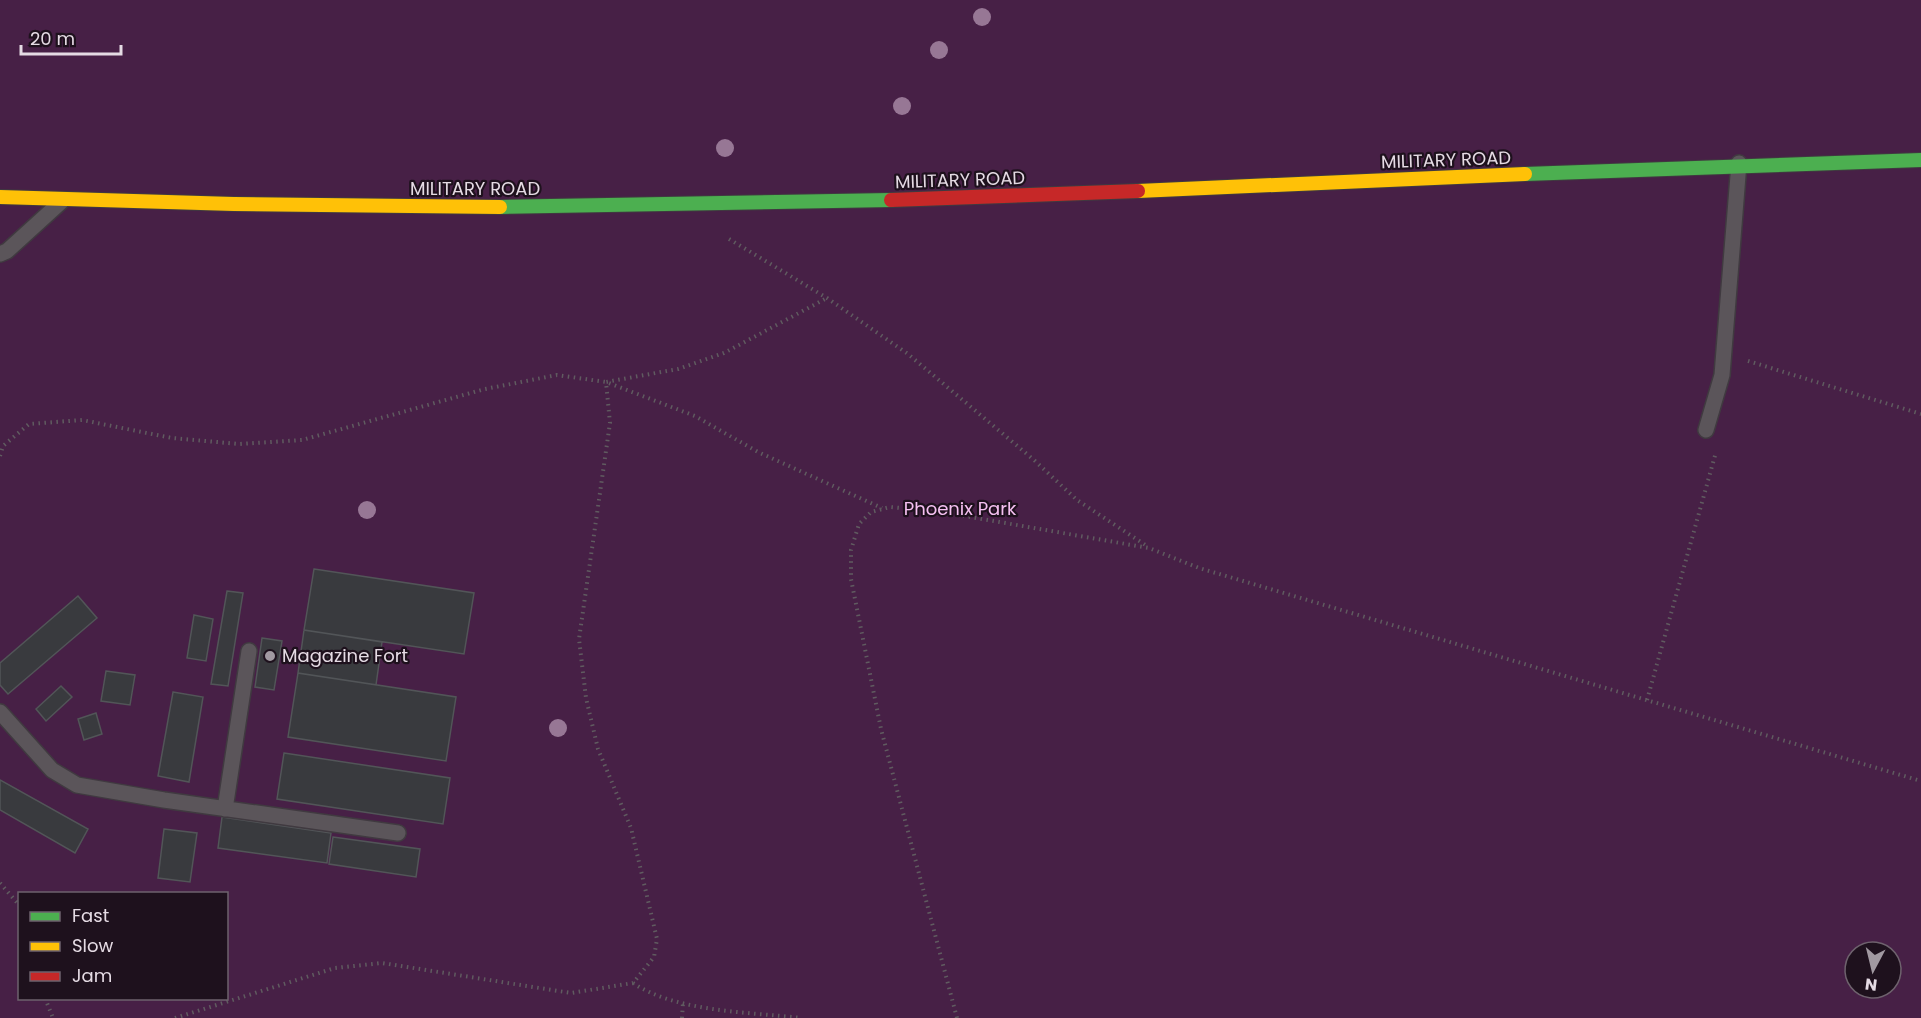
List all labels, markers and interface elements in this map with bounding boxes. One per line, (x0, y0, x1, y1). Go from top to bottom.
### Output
scale bar (21, 18, 122, 56)
text: 20 m (30, 26, 75, 51)
street label: MILITARY ROAD (1380, 145, 1511, 174)
street label: MILITARY ROAD (894, 165, 1025, 194)
street label: MILITARY ROAD (410, 176, 540, 201)
park label: Phoenix Park (904, 496, 1017, 521)
place label: Magazine Fort (282, 643, 408, 668)
marker: Magazine Fort (263, 649, 277, 663)
legend (18, 892, 228, 1000)
text: Fast (72, 903, 109, 928)
text: Slow (72, 933, 114, 958)
north arrow (1843, 940, 1903, 1000)
text: Jam (72, 963, 112, 988)
text: N (1864, 972, 1879, 997)

